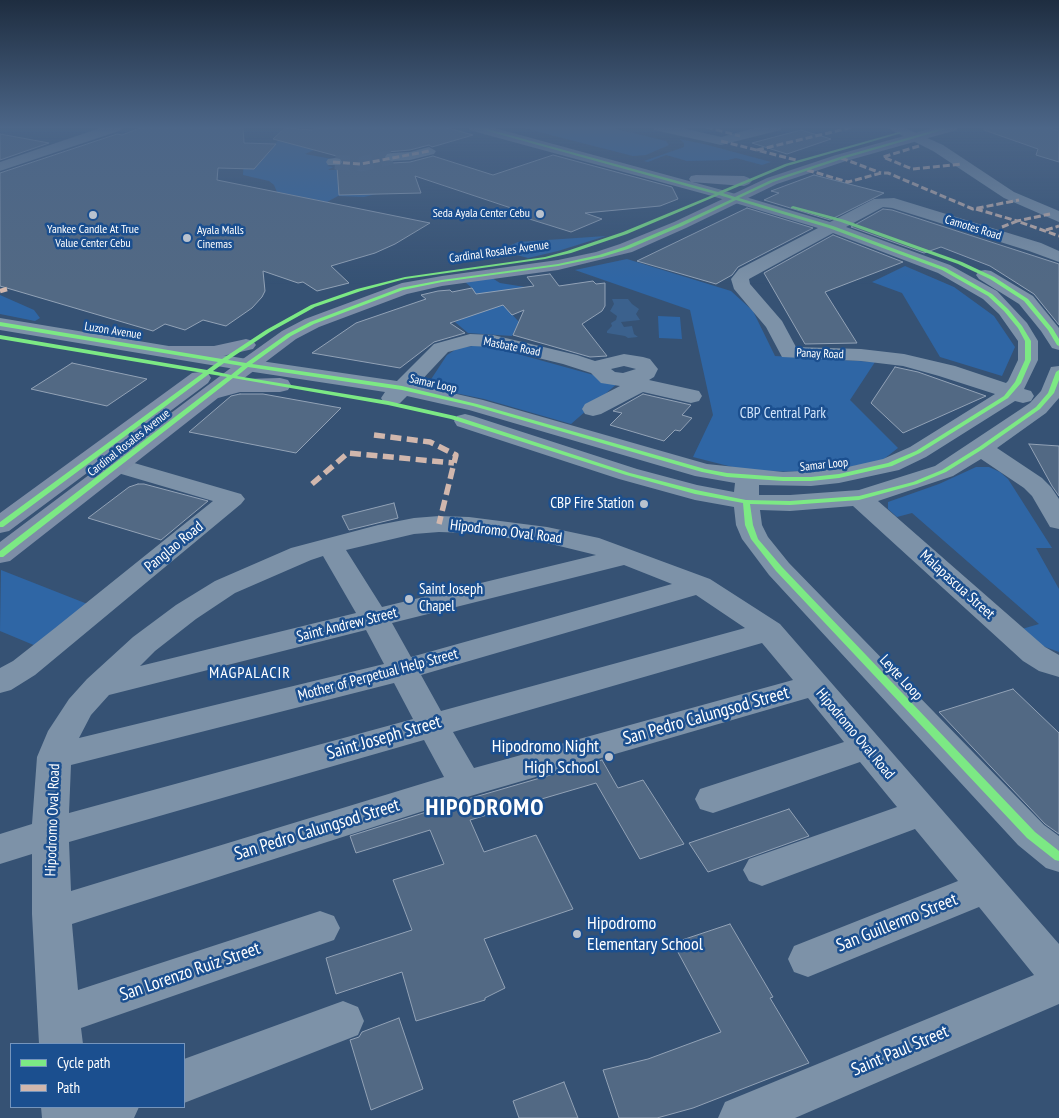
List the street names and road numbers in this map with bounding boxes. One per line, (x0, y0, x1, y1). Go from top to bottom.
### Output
street label: Camotes Road (943, 213, 1003, 243)
street label: Cardinal Rosales Avenue (448, 238, 550, 266)
street label: Luzon Avenue (83, 319, 143, 343)
street label: Masbate Road (482, 334, 542, 360)
street label: Panay Road (796, 346, 844, 362)
street label: Samar Loop (408, 372, 458, 396)
street label: Cardinal Rosales Avenue (85, 406, 173, 480)
street label: Samar Loop (799, 455, 849, 475)
street label: Hipodromo Oval Road (449, 516, 563, 548)
street label: Panglao Road (141, 518, 207, 576)
street label: Malapascua Street (916, 547, 998, 623)
street label: Saint Andrew Street (295, 604, 399, 646)
street label: Mother of Perpetual Help Street (296, 645, 460, 705)
street label: Leyte Loop (875, 652, 927, 704)
street label: San Pedro Calungsod Street (621, 682, 791, 750)
street label: Hipodromo Oval Road (812, 685, 898, 783)
street label: Saint Joseph Street (324, 711, 444, 765)
street label: Hipodromo Oval Road (42, 763, 64, 877)
street label: San Pedro Calungsod Street (232, 795, 402, 865)
street label: San Guillermo Street (833, 889, 961, 957)
street label: San Lorenzo Ruiz Street (117, 938, 263, 1006)
street label: Saint Paul Street (848, 1021, 952, 1081)

